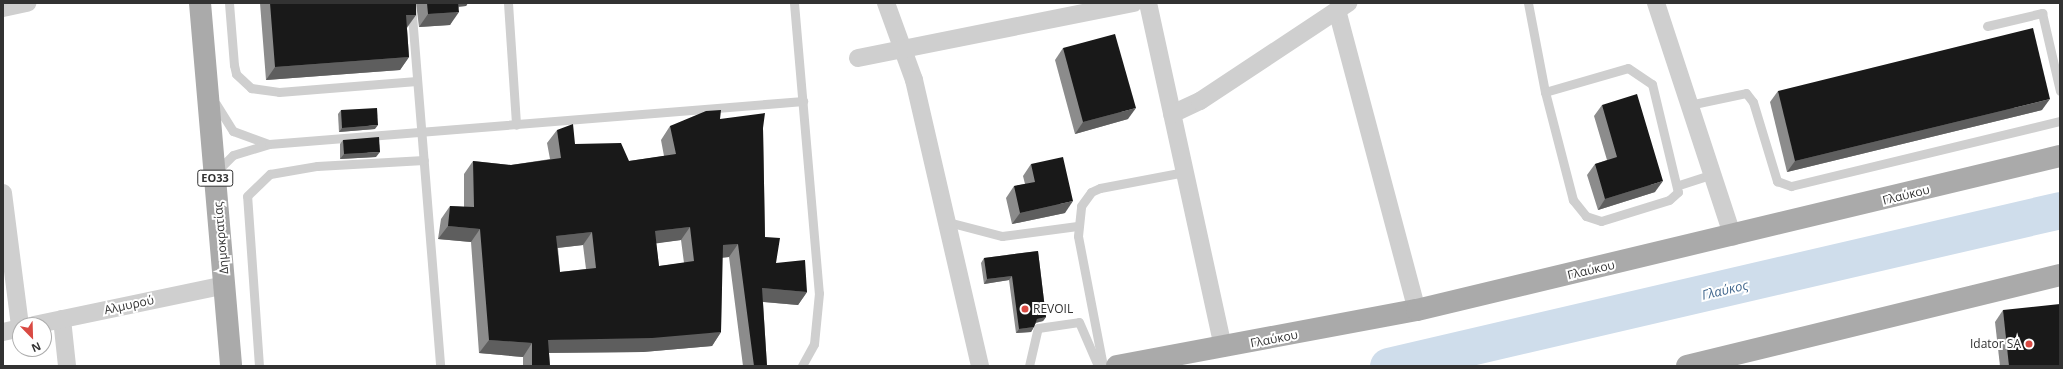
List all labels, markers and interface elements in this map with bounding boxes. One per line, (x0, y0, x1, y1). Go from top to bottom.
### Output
road number: ΕΟ33 (197, 169, 233, 187)
street label: Γλαύκου (1881, 182, 1931, 208)
street label: Δημοκρατίας (211, 201, 231, 275)
street label: Γλαύκου (1566, 258, 1616, 282)
water label: Γλαύκος (1700, 277, 1750, 303)
street label: Αλμυρού (103, 293, 155, 317)
place label: REVOIL (1033, 302, 1073, 316)
marker: REVOIL (1020, 304, 1030, 314)
north arrow (12, 317, 52, 357)
street label: Γλαύκου (1249, 327, 1299, 351)
place label: Idator SA (1970, 337, 2021, 351)
text: N (29, 339, 44, 356)
marker: Idator SA (2024, 339, 2034, 349)

